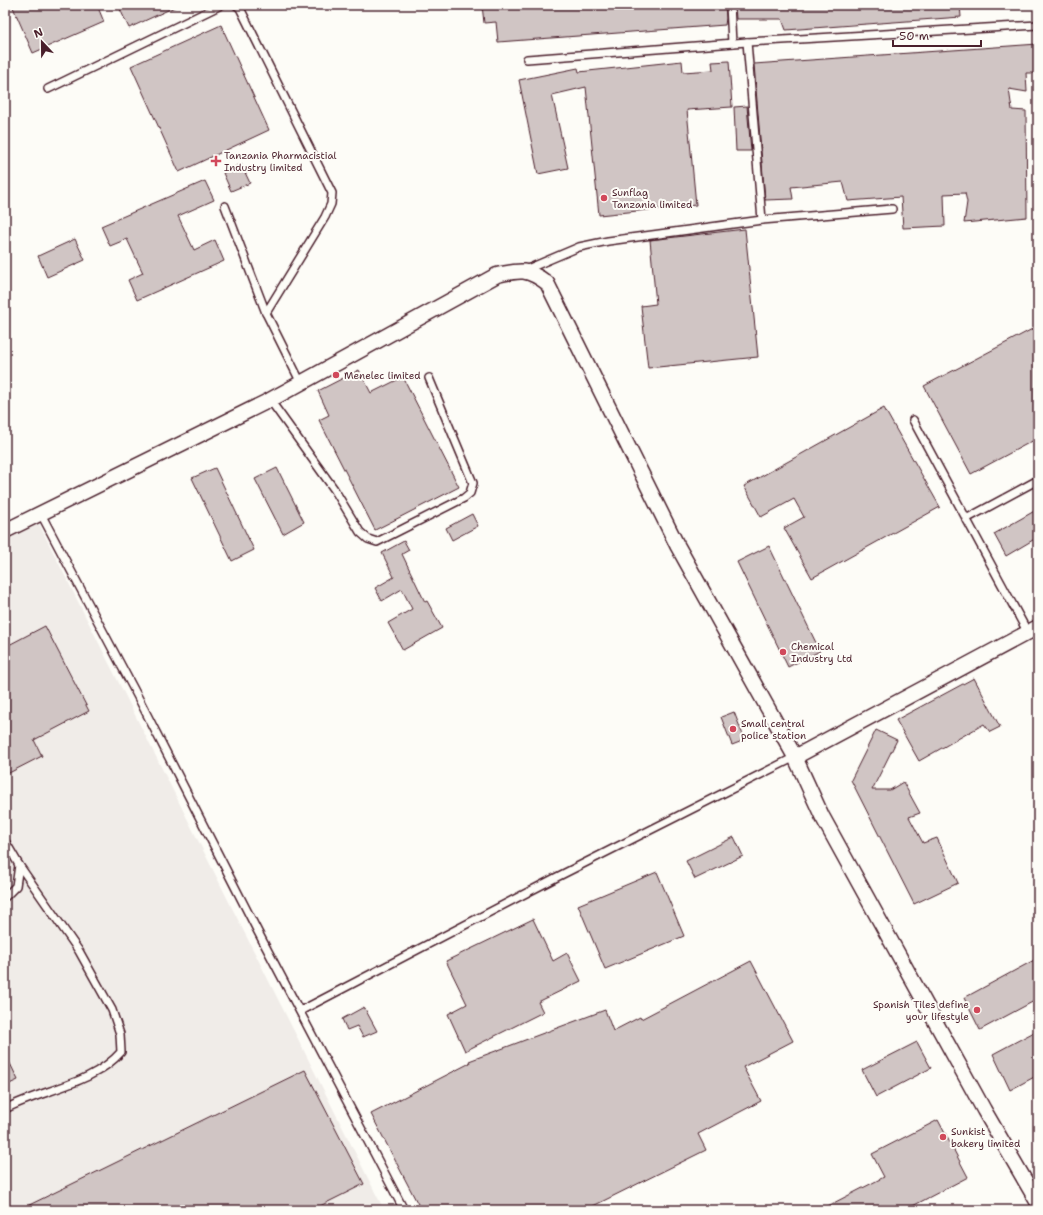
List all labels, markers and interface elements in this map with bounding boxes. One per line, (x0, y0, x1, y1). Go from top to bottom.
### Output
north arrow (22, 22, 62, 62)
scale bar (893, 22, 981, 48)
text: N (32, 24, 46, 42)
text: 50 m (899, 28, 929, 44)
place label: Tanzania Pharmacistial Industry limited (224, 149, 337, 174)
marker: Tanzania Pharmacistial Industry limited (211, 156, 221, 166)
place label: Sunflag Tanzania limited (612, 186, 693, 211)
marker: Sunflag Tanzania limited (599, 193, 609, 203)
place label: Menelec limited (344, 369, 421, 382)
marker: Menelec limited (331, 370, 341, 380)
place label: Chemical Industry Ltd (791, 640, 853, 665)
marker: Chemical Industry Ltd (778, 647, 788, 657)
place label: Small central police station (741, 717, 806, 742)
marker: Small central police station (728, 724, 738, 734)
place label: Spanish Tiles define your lifestyle (873, 998, 969, 1023)
marker: Spanish Tiles define your lifestyle (972, 1005, 982, 1015)
place label: Sunkist bakery limited (951, 1125, 1021, 1150)
marker: Sunkist bakery limited (938, 1132, 948, 1142)

